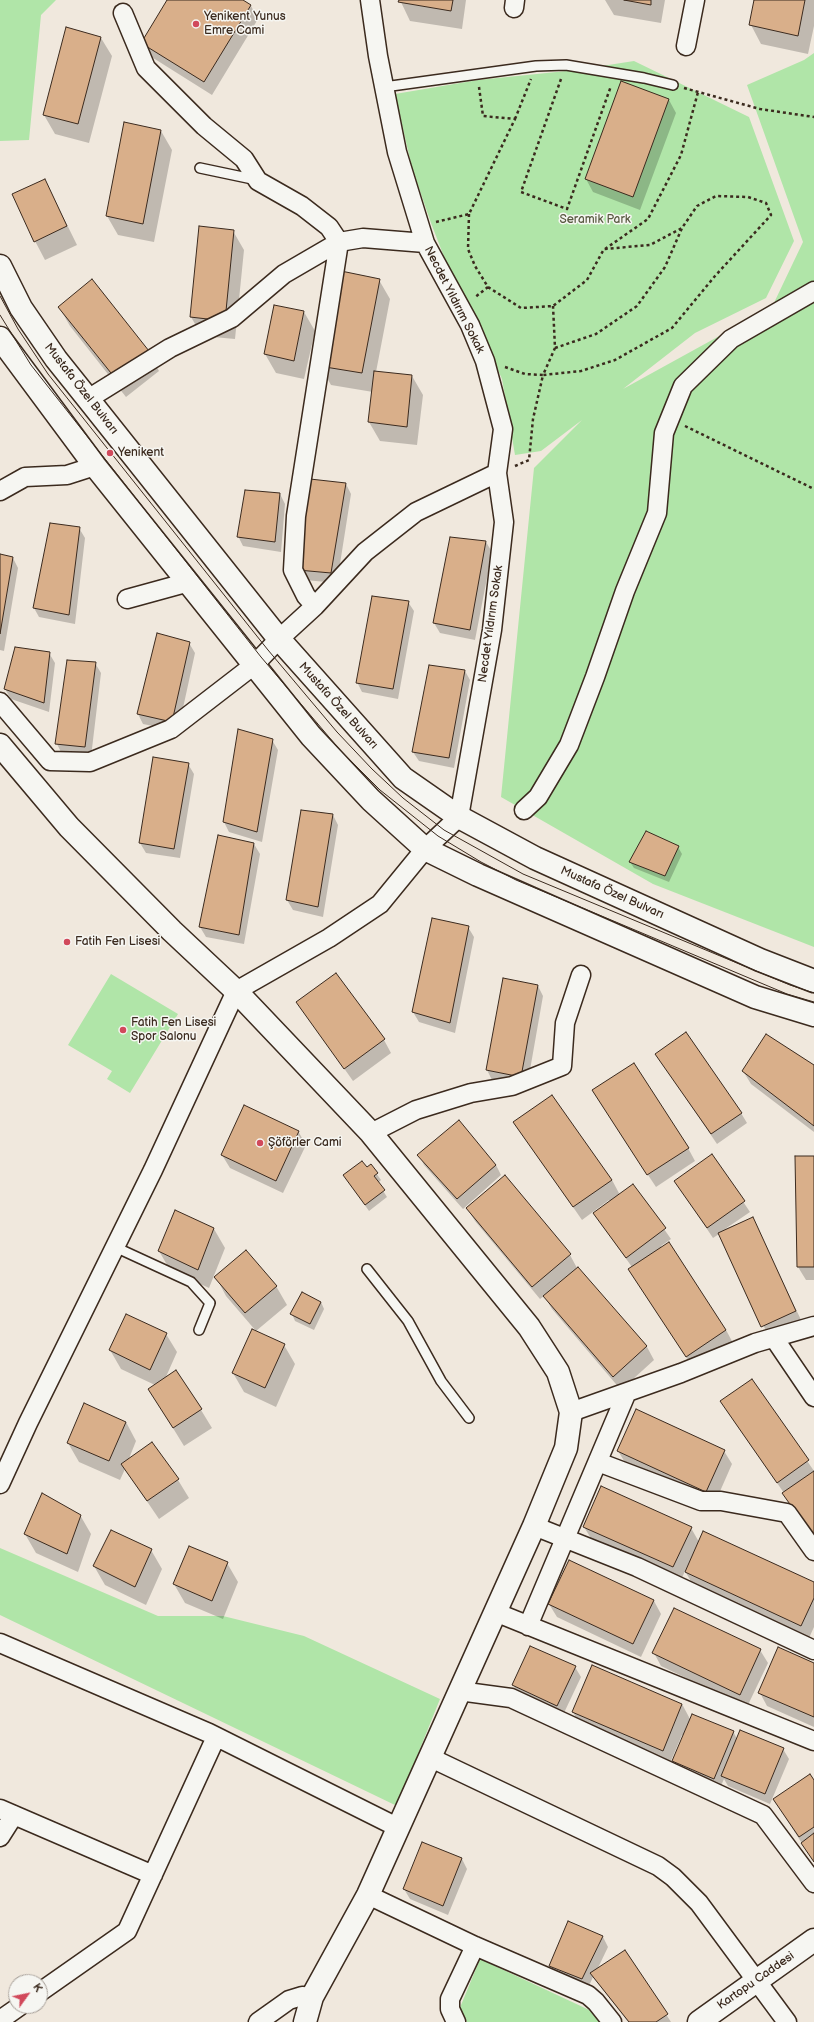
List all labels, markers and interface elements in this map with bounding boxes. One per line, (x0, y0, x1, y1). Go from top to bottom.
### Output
place label: Yenikent Yunus Emre Cami (204, 10, 286, 38)
marker: Yenikent Yunus Emre Cami (191, 19, 201, 29)
park label: Seramik Park (559, 213, 631, 227)
street label: Necdet Yıldırım Sokak (421, 244, 487, 356)
street label: Mustafa Özel Bulvarı (41, 341, 121, 437)
place label: Yenikent (118, 446, 164, 460)
marker: Yenikent (105, 448, 115, 458)
street label: Necdet Yıldırım Sokak (476, 564, 506, 684)
street label: Mustafa Özel Bulvarı (295, 660, 381, 752)
street label: Mustafa Özel Bulvarı (558, 864, 666, 922)
place label: Fatih Fen Lisesi (75, 935, 160, 949)
marker: Fatih Fen Lisesi (62, 937, 72, 947)
place label: Fatih Fen Lisesi Spor Salonu (131, 1016, 216, 1044)
marker: Fatih Fen Lisesi Spor Salonu (118, 1025, 128, 1035)
place label: Şöförler Cami (268, 1136, 342, 1150)
marker: Şöförler Cami (255, 1138, 265, 1148)
street label: Kartopu Caddesi (715, 1949, 797, 2013)
north arrow (8, 1974, 48, 2014)
text: K (30, 1981, 45, 1994)

